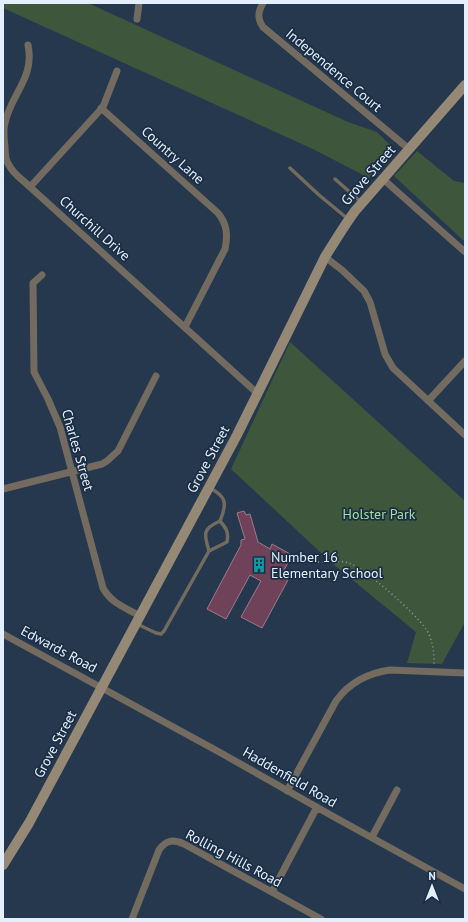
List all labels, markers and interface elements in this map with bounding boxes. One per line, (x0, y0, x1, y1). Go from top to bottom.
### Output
street label: Independence Court (282, 24, 386, 116)
street label: Country Lane (138, 122, 208, 188)
street label: Grove Street (337, 141, 399, 209)
street label: Churchill Drive (56, 192, 134, 264)
street label: Charles Street (58, 407, 98, 493)
street label: Grove Street (183, 422, 233, 496)
park label: Holster Park (343, 505, 416, 523)
place label: Number 16 Elementary School (271, 548, 383, 582)
building icon: Number 16 Elementary School (250, 556, 268, 574)
street label: Edwards Road (18, 621, 100, 677)
street label: Grove Street (30, 707, 80, 781)
street label: Haddenfield Road (240, 743, 340, 811)
street label: Rolling Hills Road (183, 825, 285, 891)
north arrow (412, 866, 452, 906)
text: N (428, 869, 436, 883)

